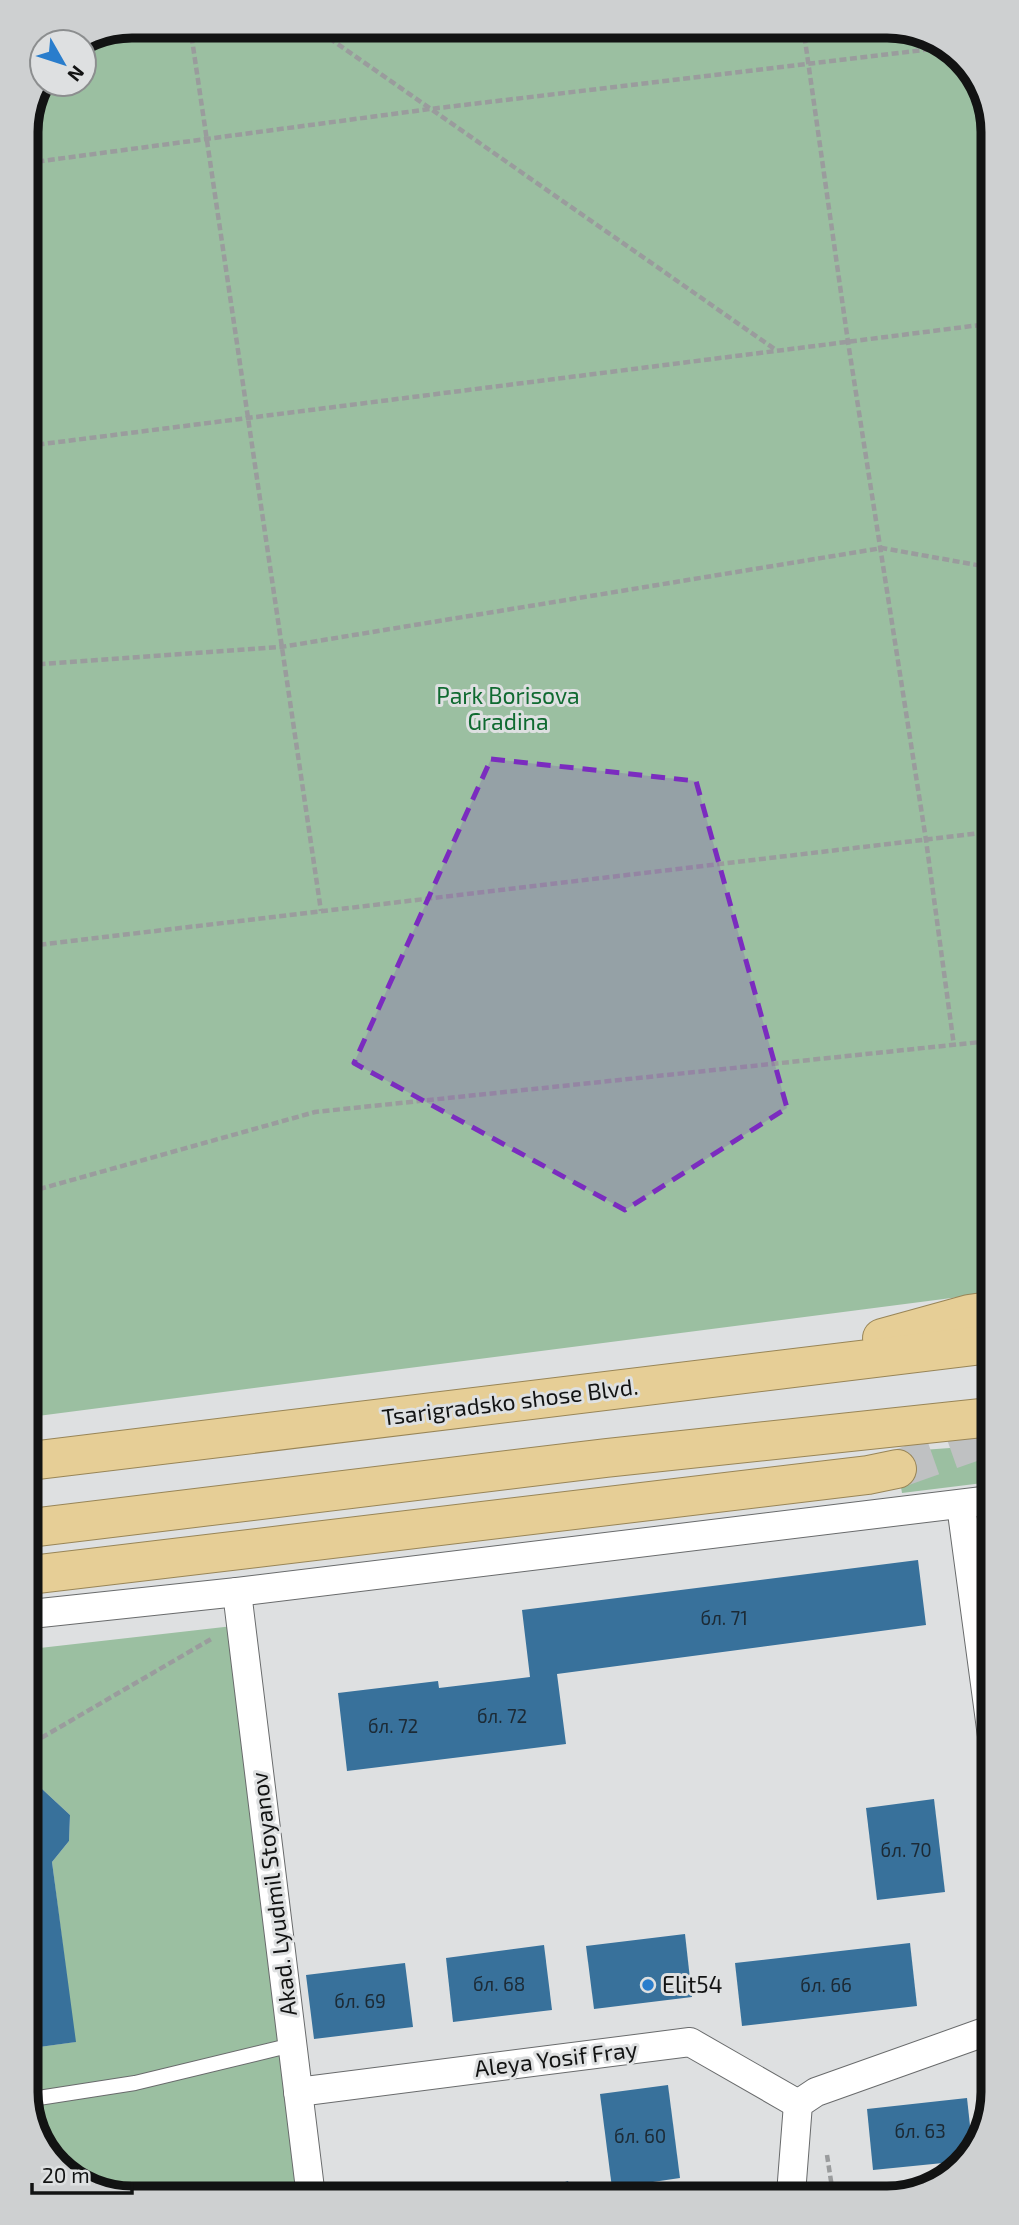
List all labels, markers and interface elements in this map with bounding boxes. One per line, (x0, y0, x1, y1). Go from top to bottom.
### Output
north arrow (28, 28, 98, 98)
text: N (63, 61, 90, 87)
park label: Park Borisova Gradina (436, 681, 580, 735)
street label: Tsarigradsko shose Blvd. (380, 1371, 640, 1431)
house number: бл. 71 (700, 1606, 748, 1629)
house number: бл. 72 (477, 1704, 527, 1727)
house number: бл. 72 (368, 1714, 418, 1737)
street label: Akad. Lyudmil Stoyanov (244, 1770, 302, 2018)
house number: бл. 70 (880, 1838, 932, 1861)
place label: Elit54 (662, 1970, 723, 1998)
house number: бл. 68 (473, 1972, 525, 1995)
house number: бл. 66 (800, 1973, 852, 1996)
marker: Elit54 (640, 1977, 656, 1993)
house number: бл. 69 (334, 1989, 386, 2012)
street label: Aleya Yosif Fray (473, 2034, 639, 2082)
house number: бл. 63 (894, 2119, 946, 2142)
house number: бл. 60 (614, 2124, 666, 2147)
scale bar (32, 2152, 131, 2196)
text: 20 m (42, 2162, 90, 2187)

